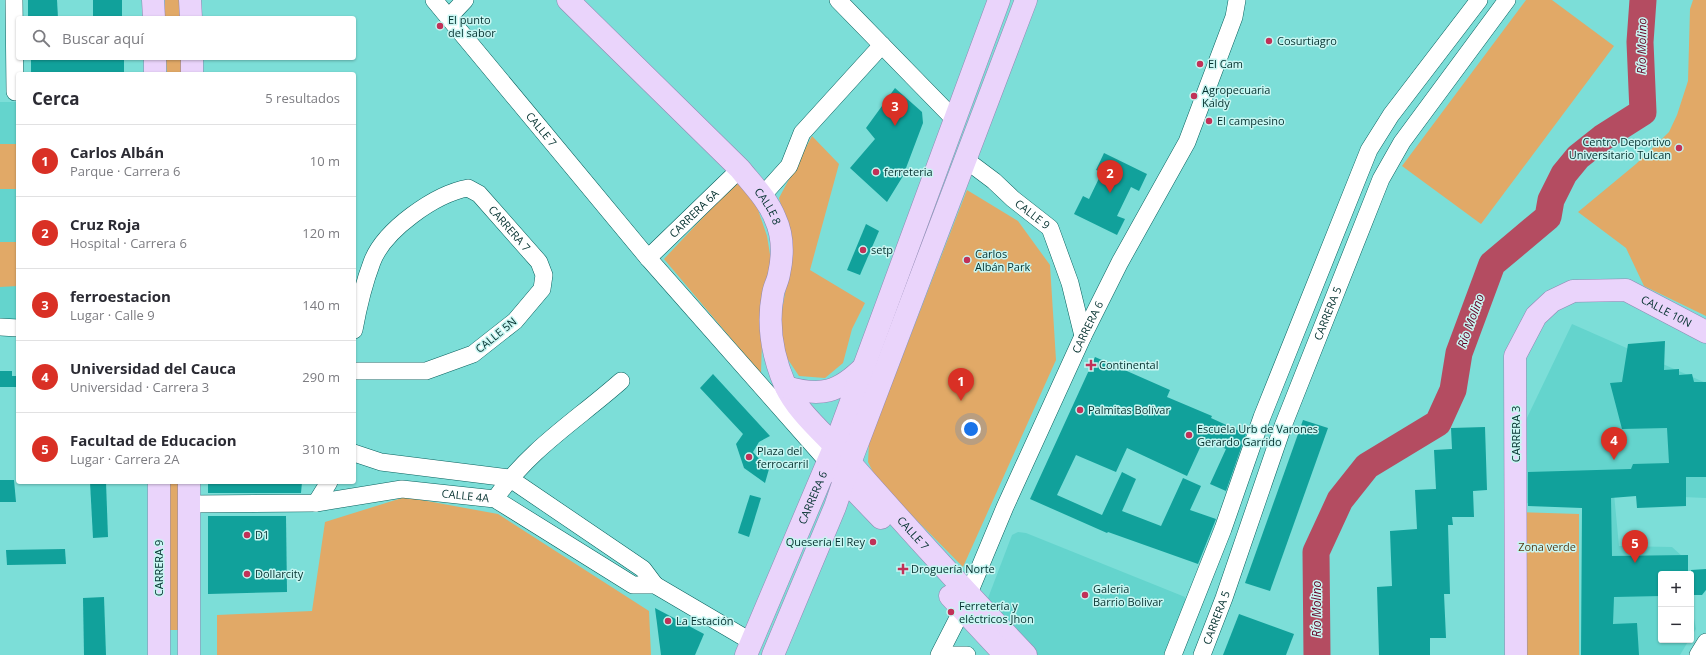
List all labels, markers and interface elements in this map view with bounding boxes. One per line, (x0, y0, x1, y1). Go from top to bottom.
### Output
place label: El punto del sabor (448, 12, 496, 40)
search box (16, 16, 356, 60)
water label: Río Molino (1633, 17, 1650, 74)
marker: El punto del sabor (435, 21, 445, 31)
icon: search (30, 27, 52, 49)
text: Buscar aquí (62, 28, 144, 48)
place label: Cosurtiagro (1277, 33, 1337, 48)
marker: Cosurtiagro (1264, 36, 1274, 46)
place label: El Cam (1208, 56, 1243, 71)
marker: El Cam (1195, 59, 1205, 69)
place label: Agropecuaria Kaldy (1202, 82, 1270, 110)
text: Cerca (32, 87, 80, 110)
text: 5 resultados (265, 89, 340, 107)
marker: Agropecuaria Kaldy (1189, 91, 1199, 101)
pin: 3 (882, 93, 908, 126)
street label: CALLE 7 (523, 109, 560, 149)
place label: El campesino (1217, 113, 1285, 128)
marker: El campesino (1204, 116, 1214, 126)
place label: Centro Deportivo Universitario Tulcan (1569, 134, 1671, 162)
text: Carlos Albán (70, 142, 164, 162)
marker: Centro Deportivo Universitario Tulcan (1674, 143, 1684, 153)
text: 1 (41, 152, 49, 170)
text: 10 m (310, 152, 340, 170)
pin: 2 (1097, 160, 1123, 193)
text: Parque · Carrera 6 (70, 162, 180, 180)
place label: ferreteria (884, 164, 933, 179)
marker: ferreteria (871, 167, 881, 177)
street label: CALLE 8 (751, 184, 785, 227)
street label: CARRERA 6A (666, 186, 722, 241)
street label: CALLE 9 (1012, 195, 1053, 232)
street label: CARRERA 7 (486, 202, 534, 254)
text: Cruz Roja (70, 214, 140, 234)
text: 2 (41, 224, 49, 242)
text: 120 m (302, 224, 340, 242)
text: Hospital · Carrera 6 (70, 234, 187, 252)
place label: setp (871, 242, 893, 257)
marker: setp (858, 245, 868, 255)
place label: Carlos Albán Park (975, 246, 1030, 274)
marker: Carlos Albán Park (962, 255, 972, 265)
street label: CARRERA 5 (1310, 284, 1345, 342)
text: ferroestacion (70, 286, 171, 306)
water label: Río Molino (1453, 291, 1488, 350)
street label: CALLE 10N (1639, 291, 1695, 330)
text: 3 (41, 296, 49, 314)
text: 140 m (302, 296, 340, 314)
street label: CARRERA 6 (1068, 298, 1106, 356)
text: Lugar · Calle 9 (70, 306, 155, 324)
street label: CALLE 5N (472, 313, 519, 356)
place label: Continental (1099, 357, 1158, 372)
text: Universidad del Cauca (70, 358, 236, 378)
marker: Continental (1086, 360, 1096, 370)
text: 4 (41, 368, 49, 386)
text: 290 m (302, 368, 340, 386)
pin: 1 (948, 368, 974, 401)
text: Universidad · Carrera 3 (70, 378, 209, 396)
place label: Palmitas Bolívar (1088, 402, 1170, 417)
marker: Palmitas Bolívar (1075, 405, 1085, 415)
street label: CARRERA 3 (1508, 406, 1523, 462)
your location (961, 419, 981, 439)
place label: Escuela Urb de Varones Gerardo Garrido (1197, 421, 1318, 449)
pin: 4 (1601, 427, 1627, 460)
text: Facultad de Educacion (70, 430, 237, 450)
marker: Escuela Urb de Varones Gerardo Garrido (1184, 430, 1194, 440)
text: 5 (41, 440, 49, 458)
text: 310 m (302, 440, 340, 458)
place label: Plaza del ferrocarril (757, 443, 808, 471)
text: Lugar · Carrera 2A (70, 450, 179, 468)
marker: Plaza del ferrocarril (744, 452, 754, 462)
street label: CARRERA 6 (794, 468, 830, 526)
street label: CALLE 4A (441, 485, 490, 505)
street label: CALLE 7 (894, 513, 933, 553)
place label: D1 (255, 527, 269, 542)
marker: D1 (242, 530, 252, 540)
pin: 5 (1622, 530, 1648, 563)
place label: Quesería El Rey (786, 534, 865, 549)
marker: Quesería El Rey (868, 537, 878, 547)
park label: Zona verde (1518, 539, 1576, 554)
street label: CARRERA 9 (151, 540, 166, 596)
place label: Droguería Norte (911, 561, 995, 576)
marker: Droguería Norte (898, 564, 908, 574)
place label: Dollarcity (255, 566, 304, 581)
marker: Dollarcity (242, 569, 252, 579)
map controls (1658, 571, 1694, 643)
button: + (1658, 571, 1694, 607)
place label: Galeria Barrio Bolivar (1093, 581, 1163, 609)
water label: Río Molino (1308, 581, 1325, 637)
street label: CARRERA 5 (1199, 589, 1233, 647)
marker: Galeria Barrio Bolivar (1080, 590, 1090, 600)
place label: Ferretería y eléctricos Jhon (959, 598, 1034, 626)
marker: Ferretería y eléctricos Jhon (946, 607, 956, 617)
button: − (1658, 607, 1694, 643)
place label: La Estación (676, 613, 734, 628)
marker: La Estación (663, 616, 673, 626)

